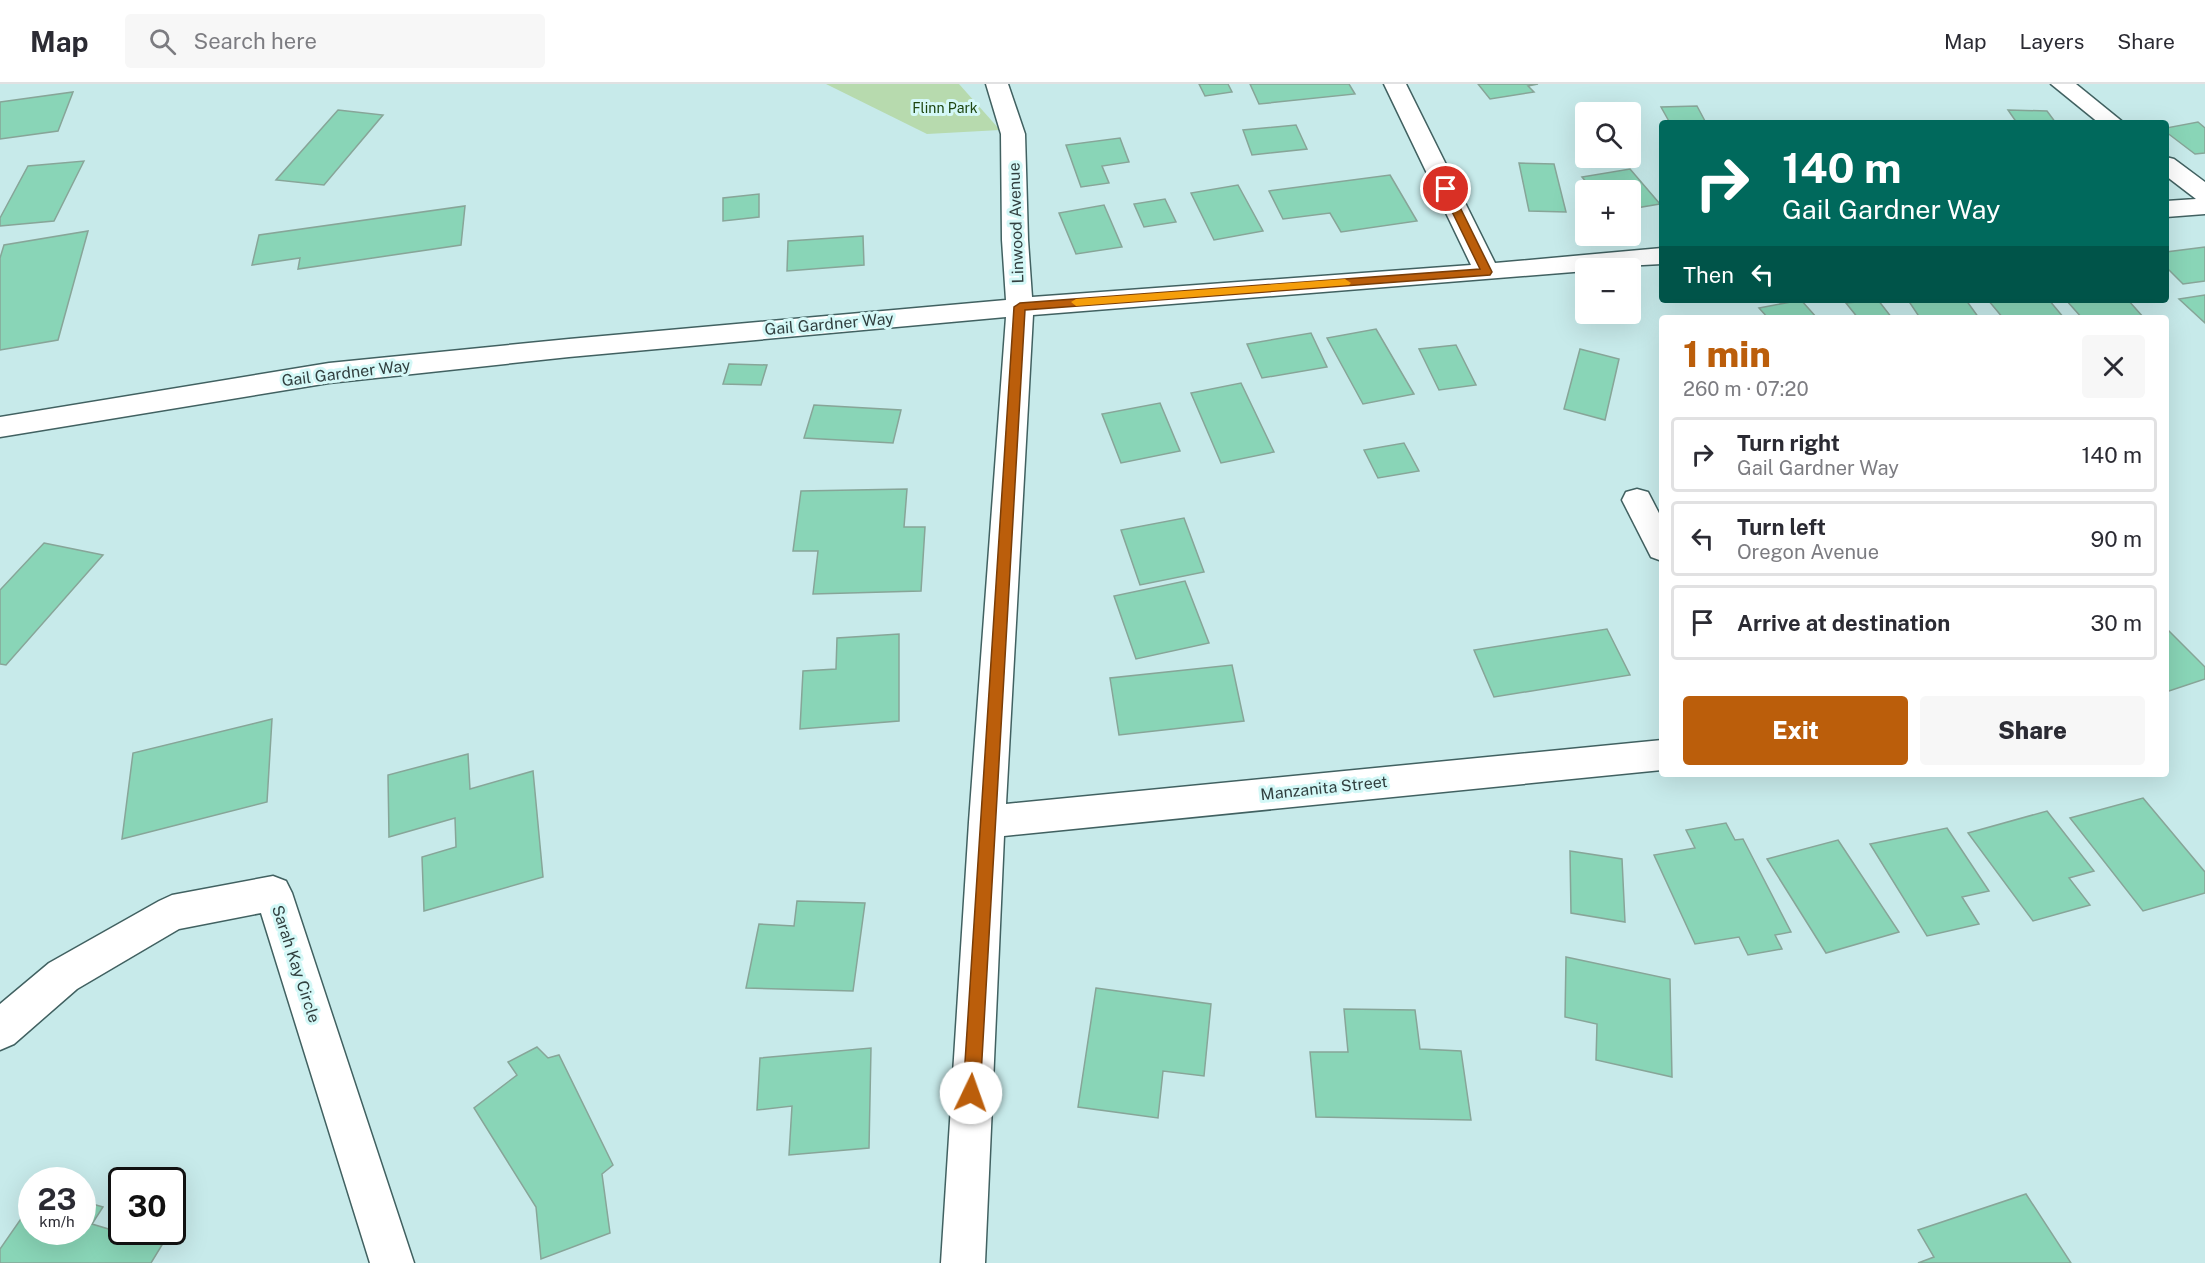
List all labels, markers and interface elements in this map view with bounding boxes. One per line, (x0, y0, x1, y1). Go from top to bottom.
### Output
search box (125, 14, 545, 68)
text: Map (30, 25, 89, 58)
icon: search (146, 25, 179, 58)
text: Search here (194, 28, 317, 54)
text: Map (1944, 29, 1987, 54)
text: Layers (2020, 29, 2084, 54)
text: Share (2117, 29, 2175, 54)
park label: Flinn Park (912, 100, 978, 116)
map controls (1575, 102, 1641, 324)
button: search (1575, 102, 1641, 168)
text: 140 m (1782, 143, 1902, 192)
icon: right (1683, 144, 1761, 222)
street label: Linwood Avenue (1004, 162, 1028, 284)
pin (1420, 163, 1471, 214)
icon: arrive (1429, 172, 1462, 205)
button: + (1575, 180, 1641, 246)
text: Gail Gardner Way (1782, 193, 2001, 225)
button: − (1575, 258, 1641, 324)
icon: left (1746, 258, 1779, 291)
text: Then (1683, 262, 1734, 288)
street label: Gail Gardner Way (764, 309, 895, 339)
text: 1 min (1683, 333, 1771, 375)
button: close (2082, 335, 2145, 398)
street label: Gail Gardner Way (281, 356, 412, 390)
text: 260 m · 07:20 (1683, 377, 1809, 401)
text: Turn right (1737, 430, 1840, 456)
icon: right (1686, 438, 1719, 471)
text: 140 m (2081, 442, 2142, 468)
text: Gail Gardner Way (1737, 456, 1899, 480)
text: Turn left (1737, 514, 1826, 540)
icon: left (1686, 522, 1719, 555)
text: 90 m (2091, 526, 2142, 552)
text: Oregon Avenue (1737, 540, 1879, 564)
icon: arrive (1686, 606, 1719, 639)
text: Arrive at destination (1737, 610, 1950, 636)
text: 30 m (2090, 610, 2142, 636)
button: Exit (1683, 696, 1908, 765)
button: Share (1920, 696, 2145, 765)
street label: Manzanita Street (1260, 772, 1388, 804)
street label: Sarah Kay Circle (268, 903, 324, 1025)
position arrow (939, 1061, 1003, 1125)
speed limit sign: 30 (108, 1167, 186, 1245)
text: 23 (37, 1181, 77, 1217)
text: km/h (39, 1213, 75, 1230)

